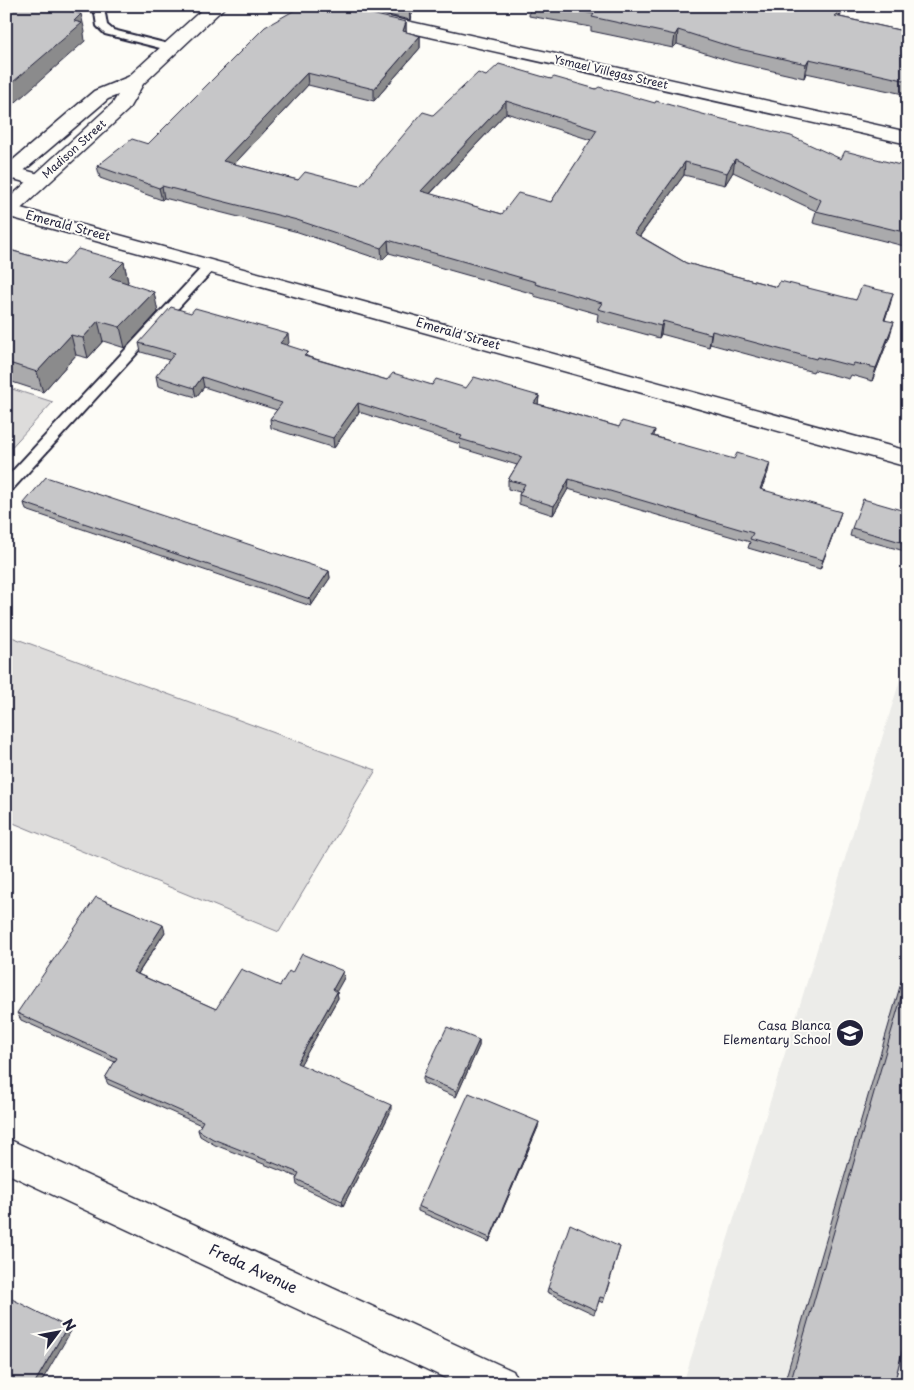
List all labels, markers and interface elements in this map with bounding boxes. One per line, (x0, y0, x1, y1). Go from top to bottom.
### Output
street label: Ysmael Villegas Street (552, 50, 670, 93)
street label: Madison Street (38, 115, 110, 182)
street label: Emerald Street (24, 205, 113, 245)
street label: Emerald Street (414, 312, 503, 354)
place label: Casa Blanca Elementary School (723, 1016, 832, 1048)
school or university icon: Casa Blanca Elementary School (835, 1018, 865, 1048)
street label: Freda Avenue (205, 1237, 302, 1298)
north arrow (32, 1308, 82, 1358)
text: N (58, 1315, 81, 1335)

